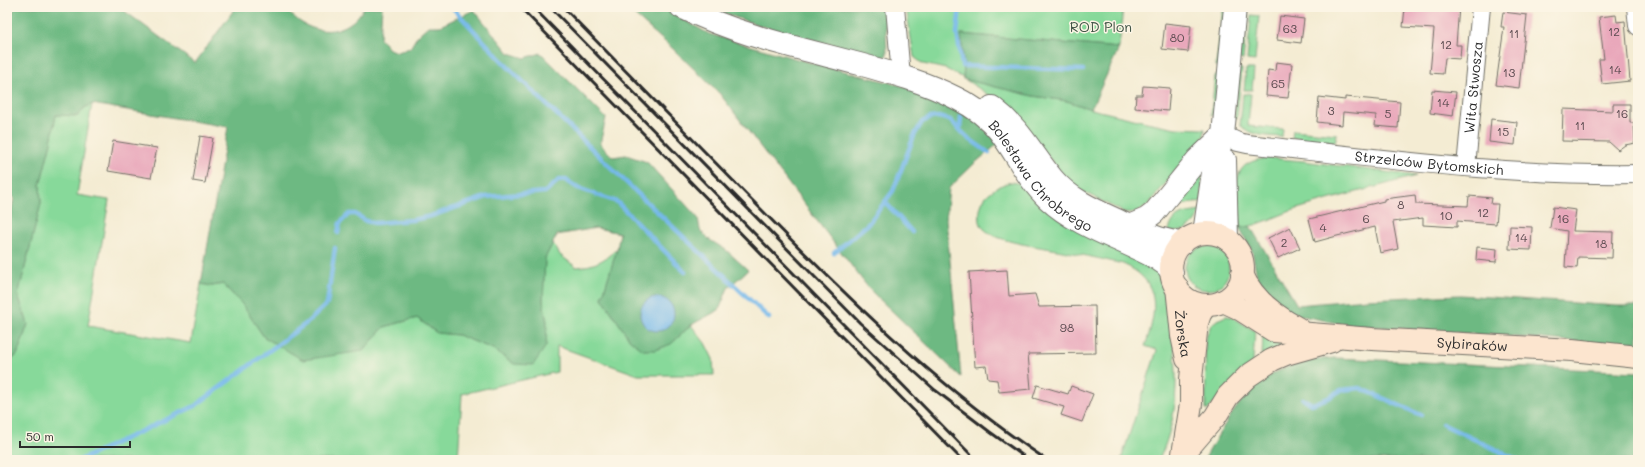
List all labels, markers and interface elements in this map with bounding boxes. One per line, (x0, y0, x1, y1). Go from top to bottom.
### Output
park label: ROD Plon (1070, 17, 1132, 36)
house number: 63 (1283, 20, 1297, 36)
house number: 12 (1608, 23, 1620, 39)
house number: 11 (1509, 25, 1519, 41)
house number: 80 (1170, 29, 1185, 45)
house number: 12 (1440, 36, 1452, 52)
street label: Wita Stwosza (1459, 40, 1487, 134)
house number: 14 (1609, 61, 1621, 77)
house number: 13 (1503, 64, 1515, 80)
house number: 65 (1271, 75, 1285, 91)
house number: 14 (1437, 94, 1449, 110)
house number: 3 (1327, 102, 1335, 118)
house number: 5 (1385, 105, 1392, 121)
house number: 16 (1616, 105, 1628, 121)
street label: Bolesława Chrobrego (985, 116, 1096, 236)
house number: 11 (1575, 117, 1585, 133)
house number: 15 (1497, 123, 1509, 139)
street label: Strzelców Bytomskich (1354, 146, 1504, 179)
house number: 8 (1397, 196, 1405, 212)
house number: 12 (1477, 204, 1489, 220)
house number: 10 (1440, 207, 1453, 223)
house number: 6 (1362, 210, 1370, 226)
house number: 16 (1557, 210, 1569, 226)
house number: 4 (1319, 219, 1327, 235)
house number: 14 (1515, 229, 1527, 245)
house number: 2 (1281, 234, 1287, 250)
house number: 18 (1595, 235, 1607, 251)
street label: Żorska (1170, 309, 1196, 359)
house number: 98 (1060, 319, 1074, 335)
street label: Sybiraków (1436, 333, 1508, 355)
scale bar (20, 423, 130, 449)
text: 50 m (26, 428, 54, 444)

